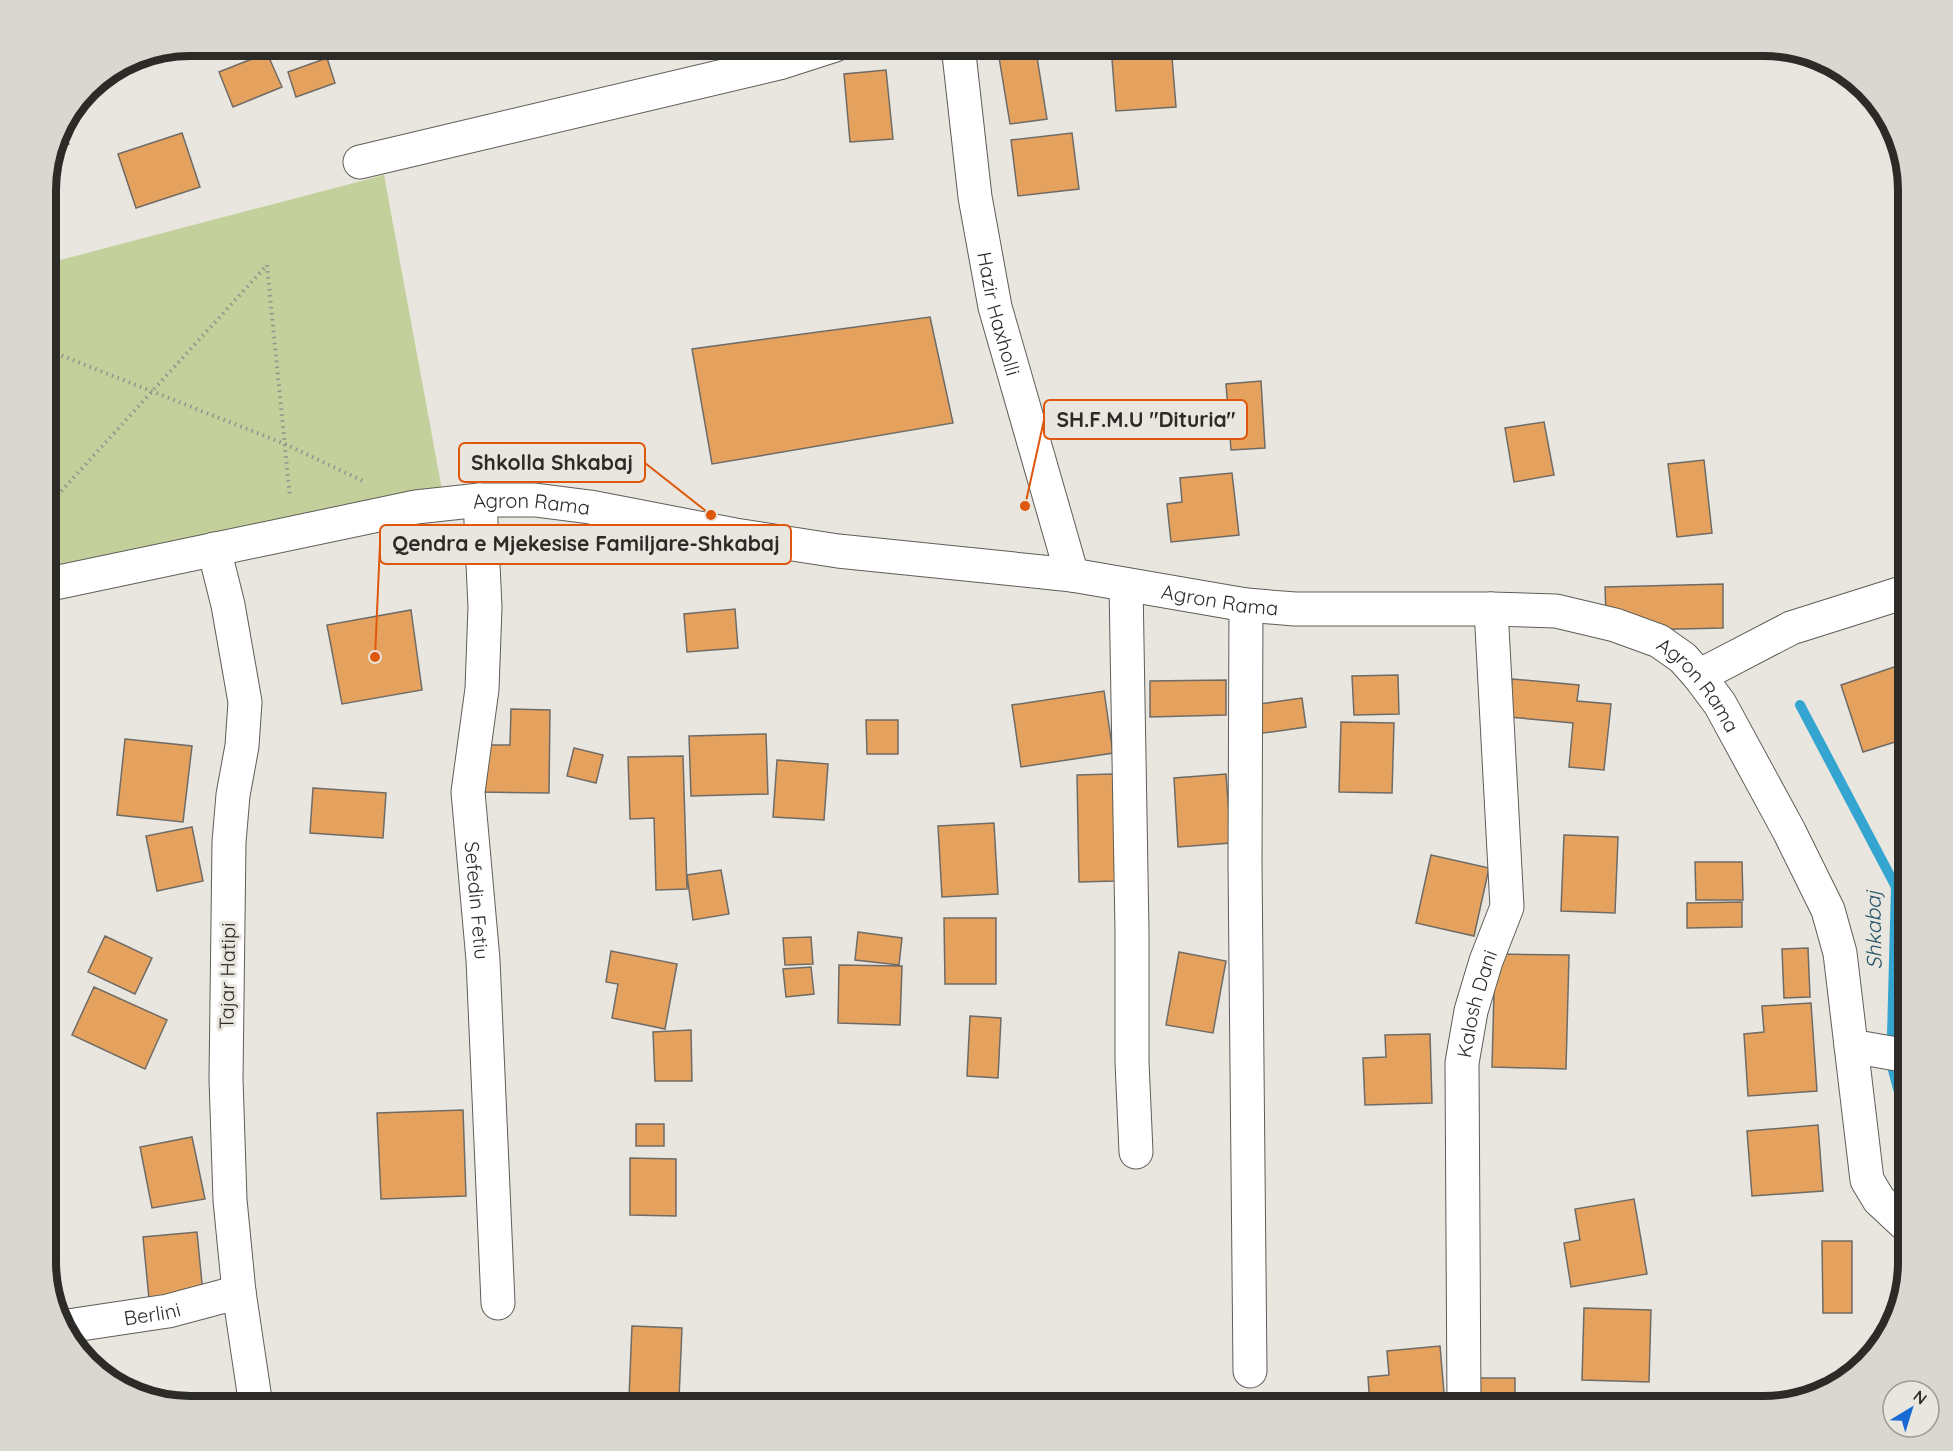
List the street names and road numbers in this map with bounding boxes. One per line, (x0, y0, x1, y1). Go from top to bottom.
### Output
street label: Hazir Haxholli (973, 250, 1027, 378)
street label: Agron Rama (471, 487, 592, 519)
street label: Agron Rama (1160, 578, 1279, 620)
street label: Agron Rama (1652, 631, 1745, 736)
street label: Sefedin Fetiu (460, 840, 495, 961)
street label: Tajar Hatipi (214, 922, 240, 1030)
street label: Kalosh Dani (1451, 946, 1502, 1060)
street label: Berlini (122, 1296, 183, 1330)

